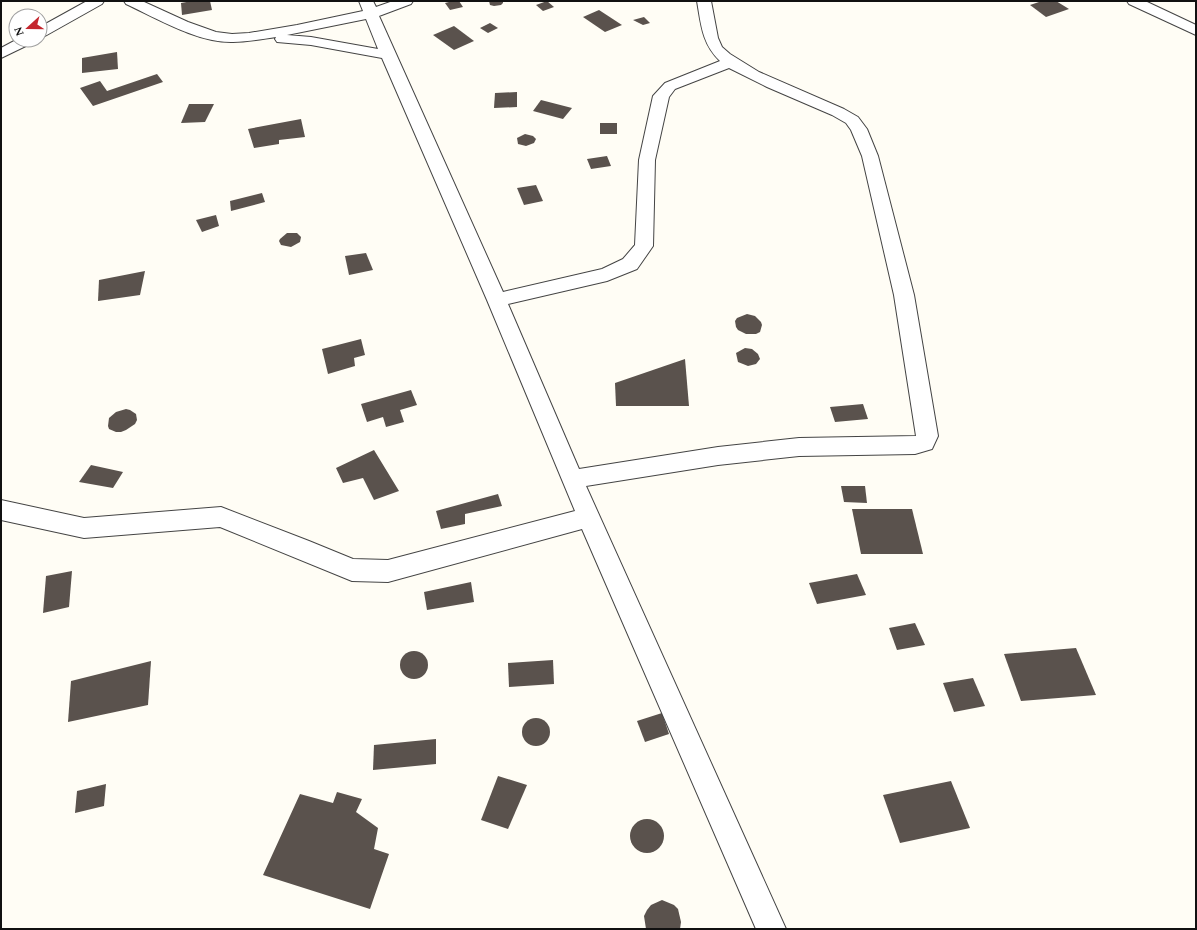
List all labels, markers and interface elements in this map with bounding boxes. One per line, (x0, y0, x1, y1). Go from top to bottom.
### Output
north arrow (8, 8, 48, 48)
text: N (10, 24, 29, 39)

